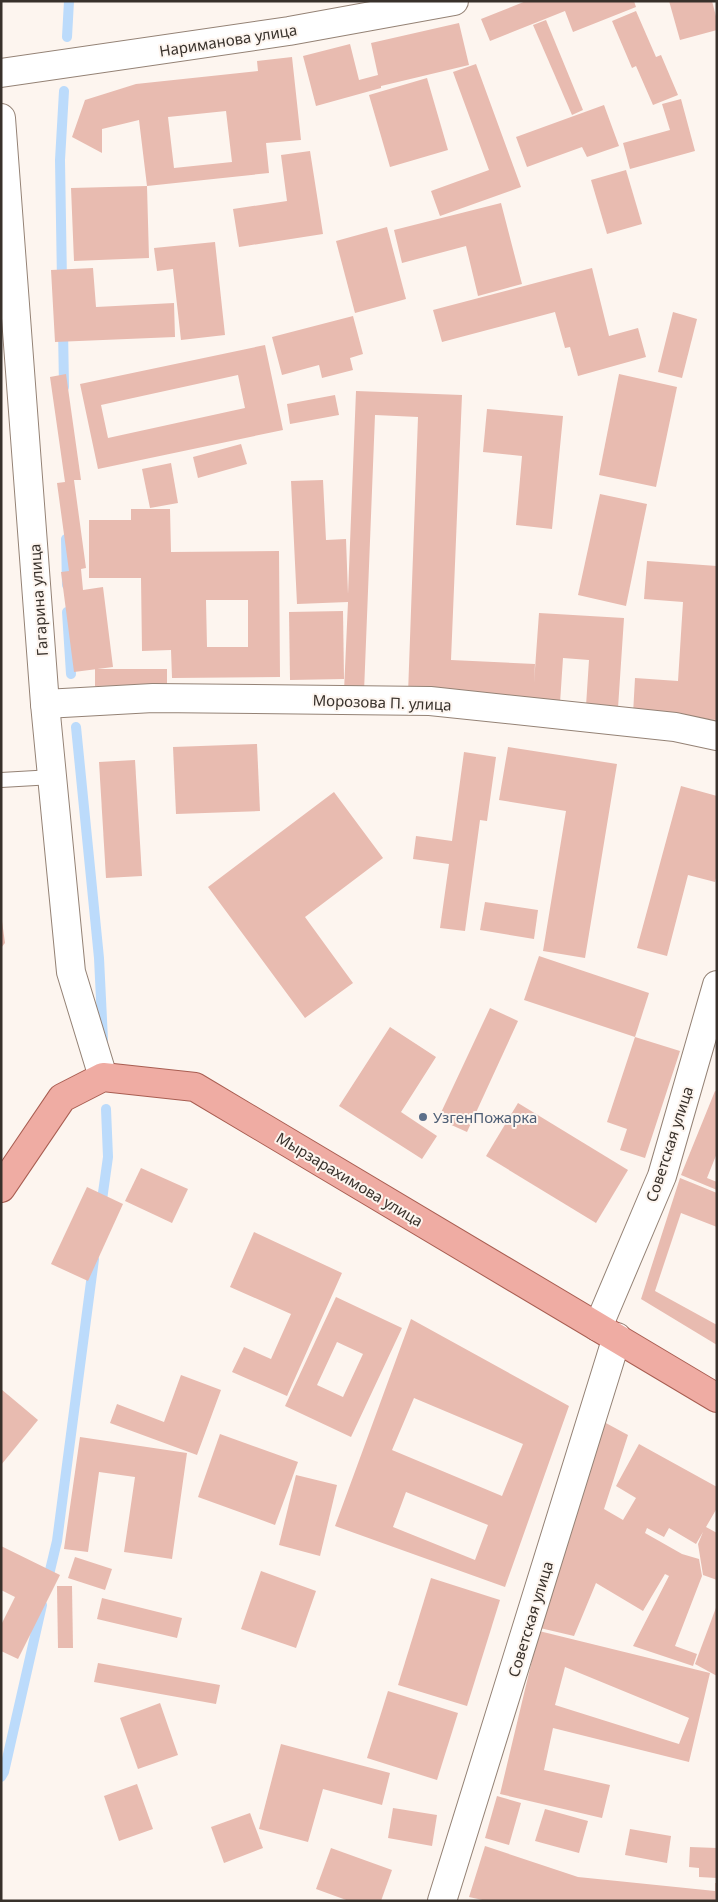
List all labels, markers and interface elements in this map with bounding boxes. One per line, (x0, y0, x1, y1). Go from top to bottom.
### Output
street label: Нариманова улица (158, 19, 298, 61)
street label: Гагарина улица (24, 543, 52, 657)
street label: Морозова П. улица (312, 690, 452, 714)
street label: Советская улица (641, 1084, 697, 1204)
place label: УзгенПожарка (433, 1107, 537, 1127)
marker: УзгенПожарка (417, 1111, 429, 1123)
street label: Мырзарахимова улица (273, 1127, 427, 1231)
street label: Советская улица (503, 1559, 557, 1679)

